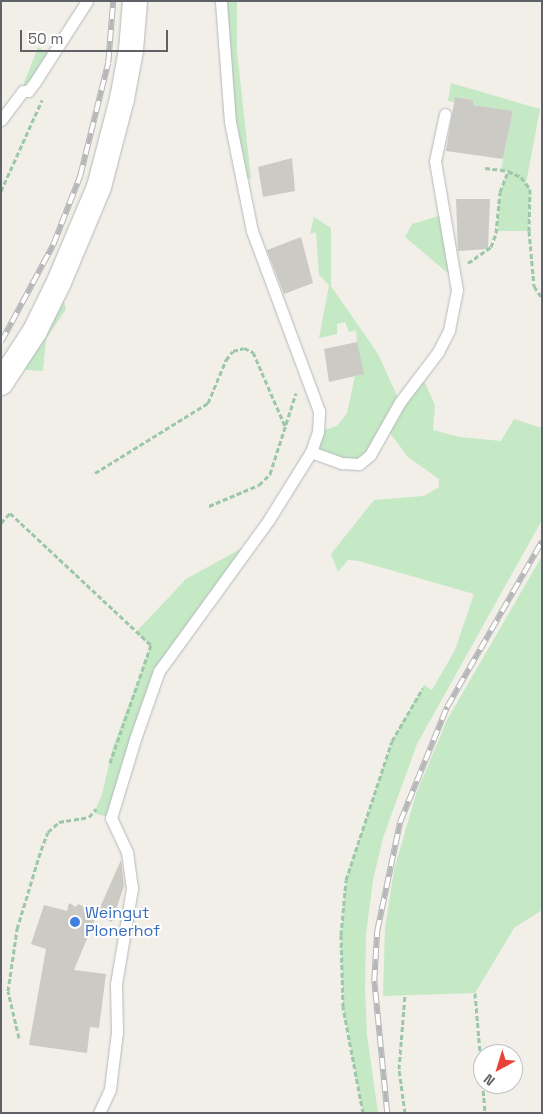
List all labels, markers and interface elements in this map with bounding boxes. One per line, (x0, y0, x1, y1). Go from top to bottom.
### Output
scale bar (22, 20, 170, 52)
text: 50 m (28, 29, 63, 48)
place label: Weingut Plonerhof (85, 903, 160, 941)
marker: Weingut Plonerhof (69, 916, 81, 928)
north arrow (473, 1044, 523, 1094)
text: N (480, 1070, 499, 1090)

